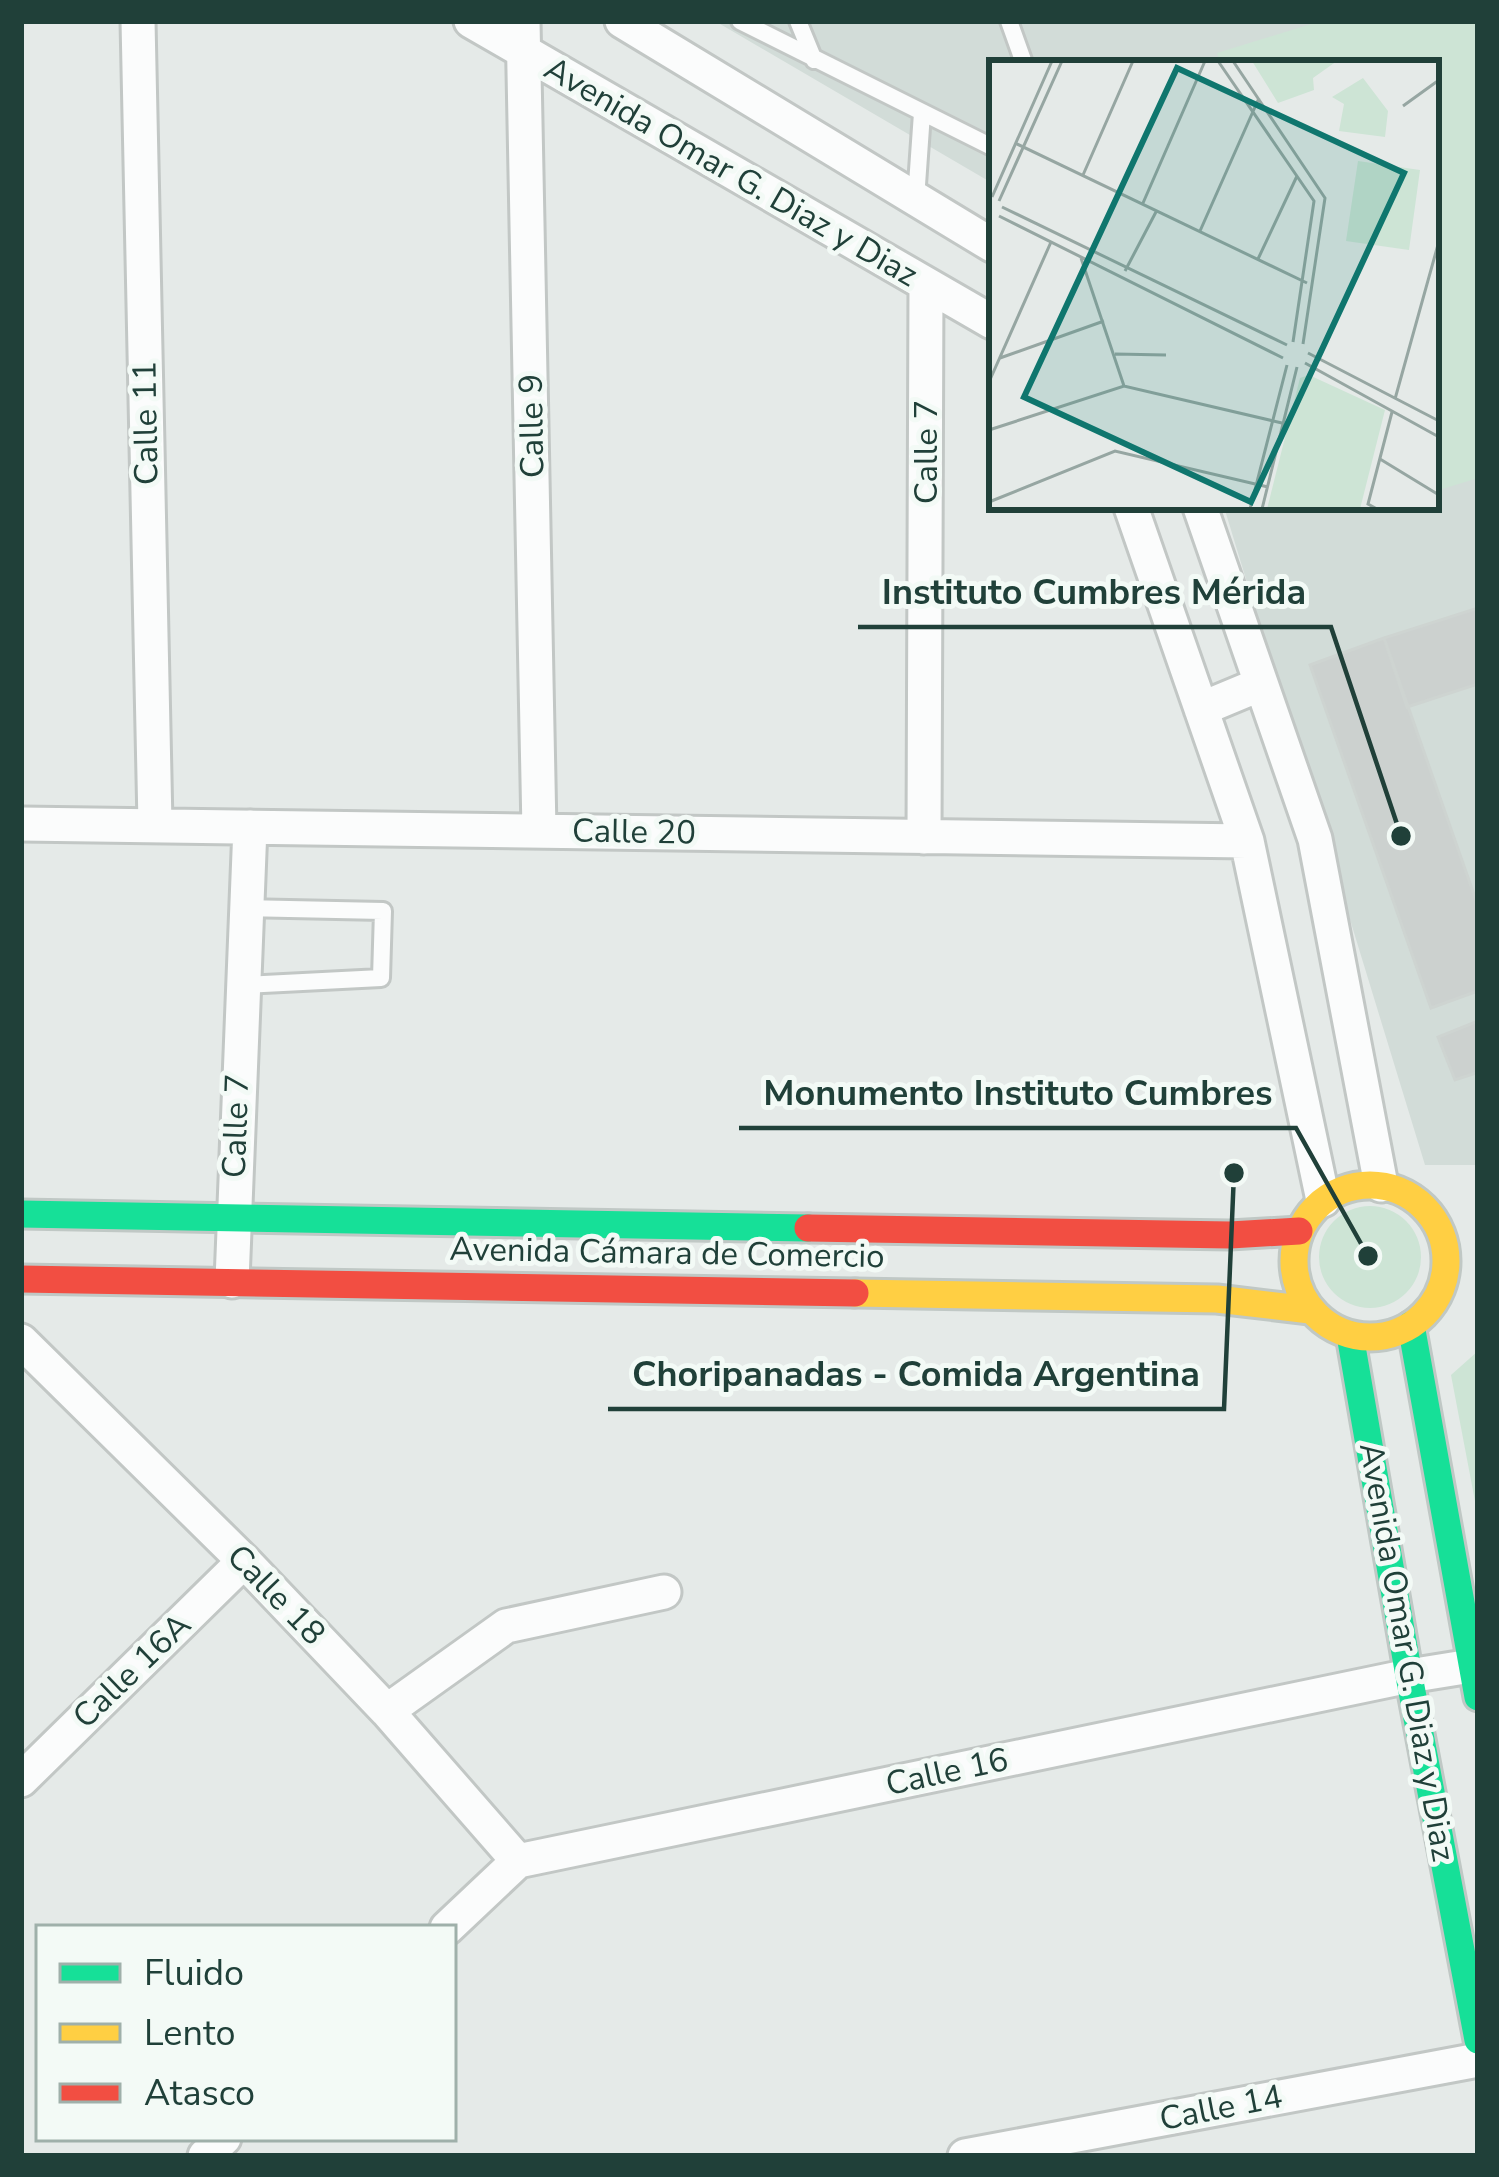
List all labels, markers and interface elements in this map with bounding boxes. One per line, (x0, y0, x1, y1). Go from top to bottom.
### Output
street label: Avenida Omar G. Diaz y Diaz (536, 46, 926, 298)
inset map (989, 60, 1439, 510)
street label: Calle 11 (122, 361, 170, 485)
street label: Calle 9 (509, 373, 555, 479)
street label: Calle 7 (904, 400, 949, 504)
callout: Instituto Cumbres Mérida (858, 555, 1331, 627)
text: Instituto Cumbres Mérida (882, 568, 1306, 617)
street label: Calle 20 (572, 808, 696, 856)
callout: Monumento Instituto Cumbres (739, 1056, 1296, 1128)
text: Monumento Instituto Cumbres (763, 1069, 1273, 1118)
street label: Calle 7 (212, 1073, 260, 1179)
street label: Avenida Cámara de Comercio (449, 1227, 885, 1279)
callout: Choripanadas - Comida Argentina (608, 1337, 1224, 1409)
text: Choripanadas - Comida Argentina (632, 1350, 1200, 1399)
street label: Avenida Omar G. Diaz y Diaz (1348, 1439, 1466, 1865)
street label: Calle 18 (217, 1535, 335, 1655)
street label: Calle 16A (63, 1603, 201, 1739)
street label: Calle 16 (882, 1737, 1012, 1807)
legend (36, 1925, 456, 2141)
text: Fluido (144, 1949, 244, 1998)
text: Lento (144, 2009, 235, 2058)
text: Atasco (144, 2069, 255, 2118)
street label: Calle 14 (1156, 2074, 1286, 2142)

